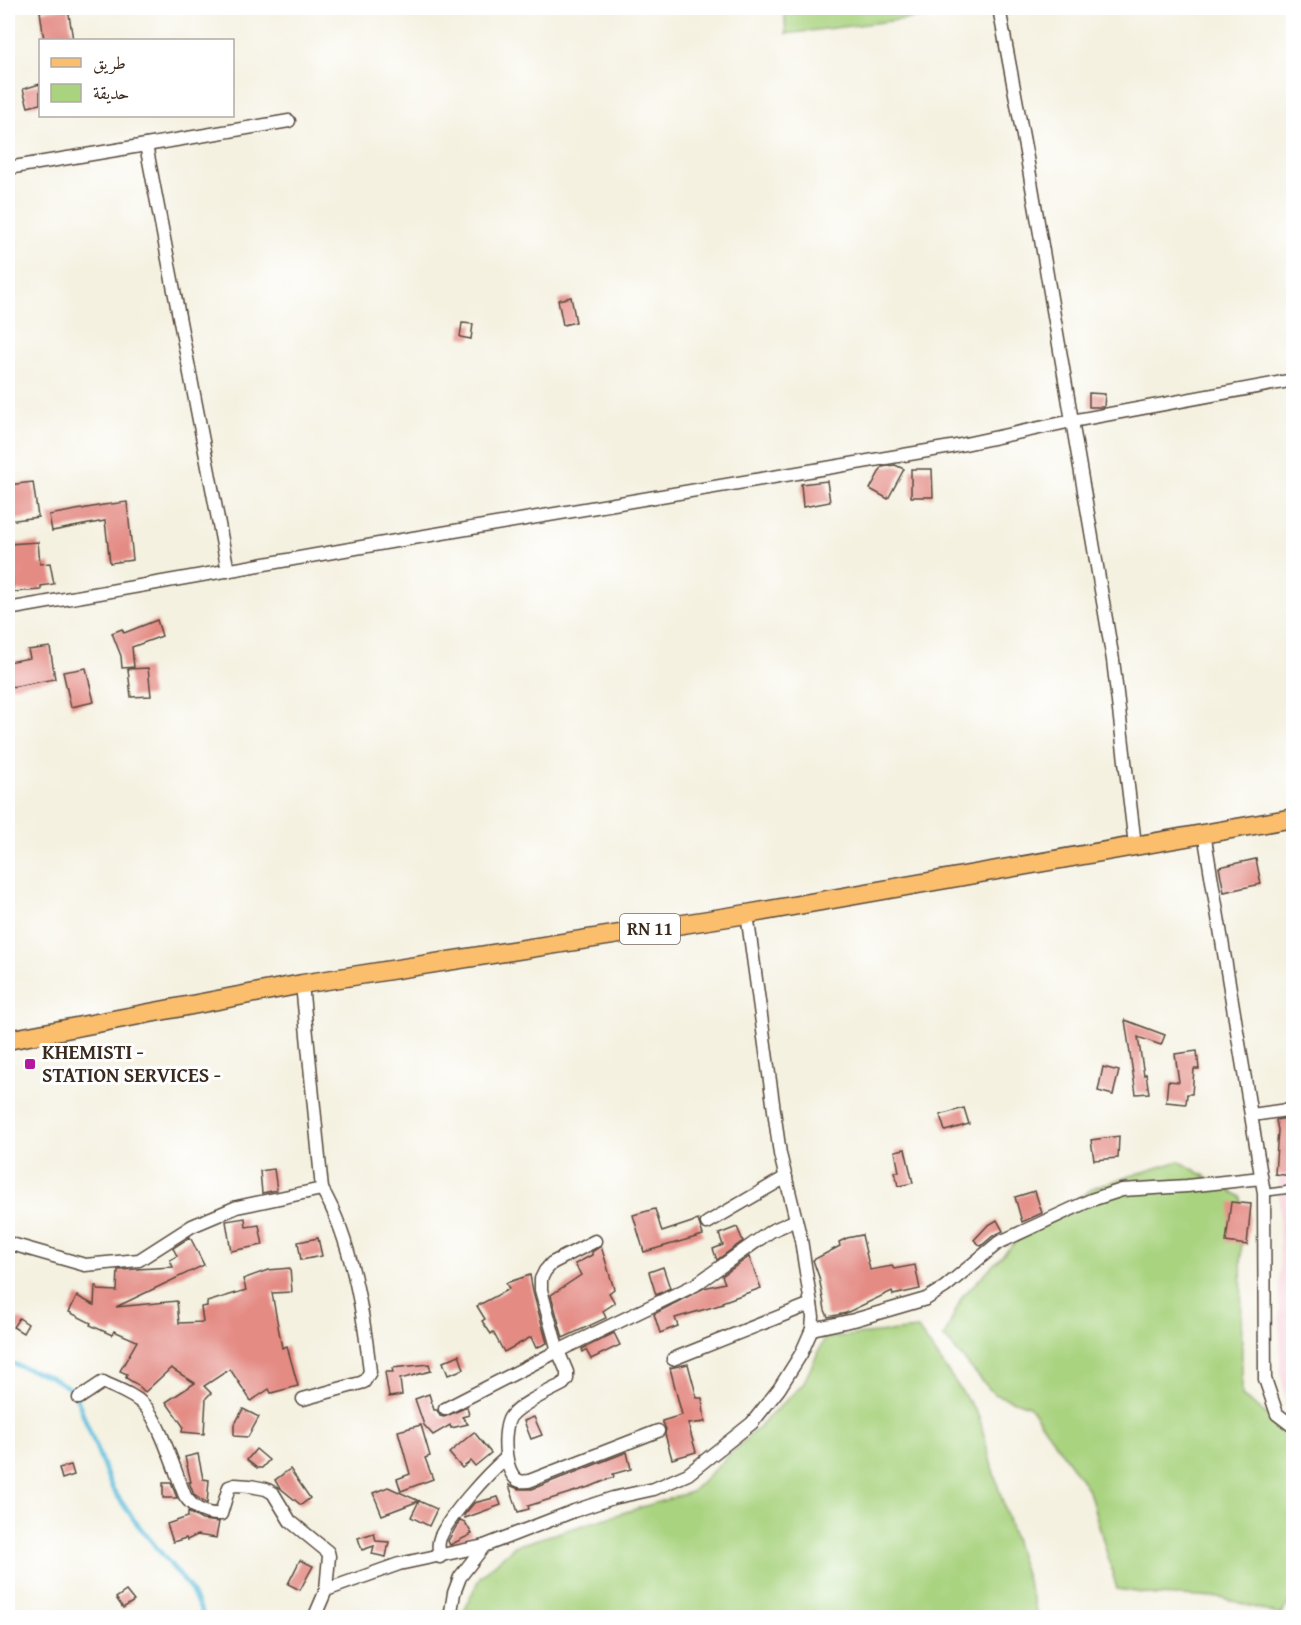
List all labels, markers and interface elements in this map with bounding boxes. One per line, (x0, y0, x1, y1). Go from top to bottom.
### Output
legend (39, 39, 234, 117)
text: طريق (93, 49, 126, 76)
text: حديقة (93, 79, 129, 106)
road number: RN 11 (620, 914, 680, 944)
place label: KHEMISTI - STATION SERVICES - (42, 1037, 221, 1089)
marker: KHEMISTI - STATION SERVICES - (23, 1057, 37, 1071)

